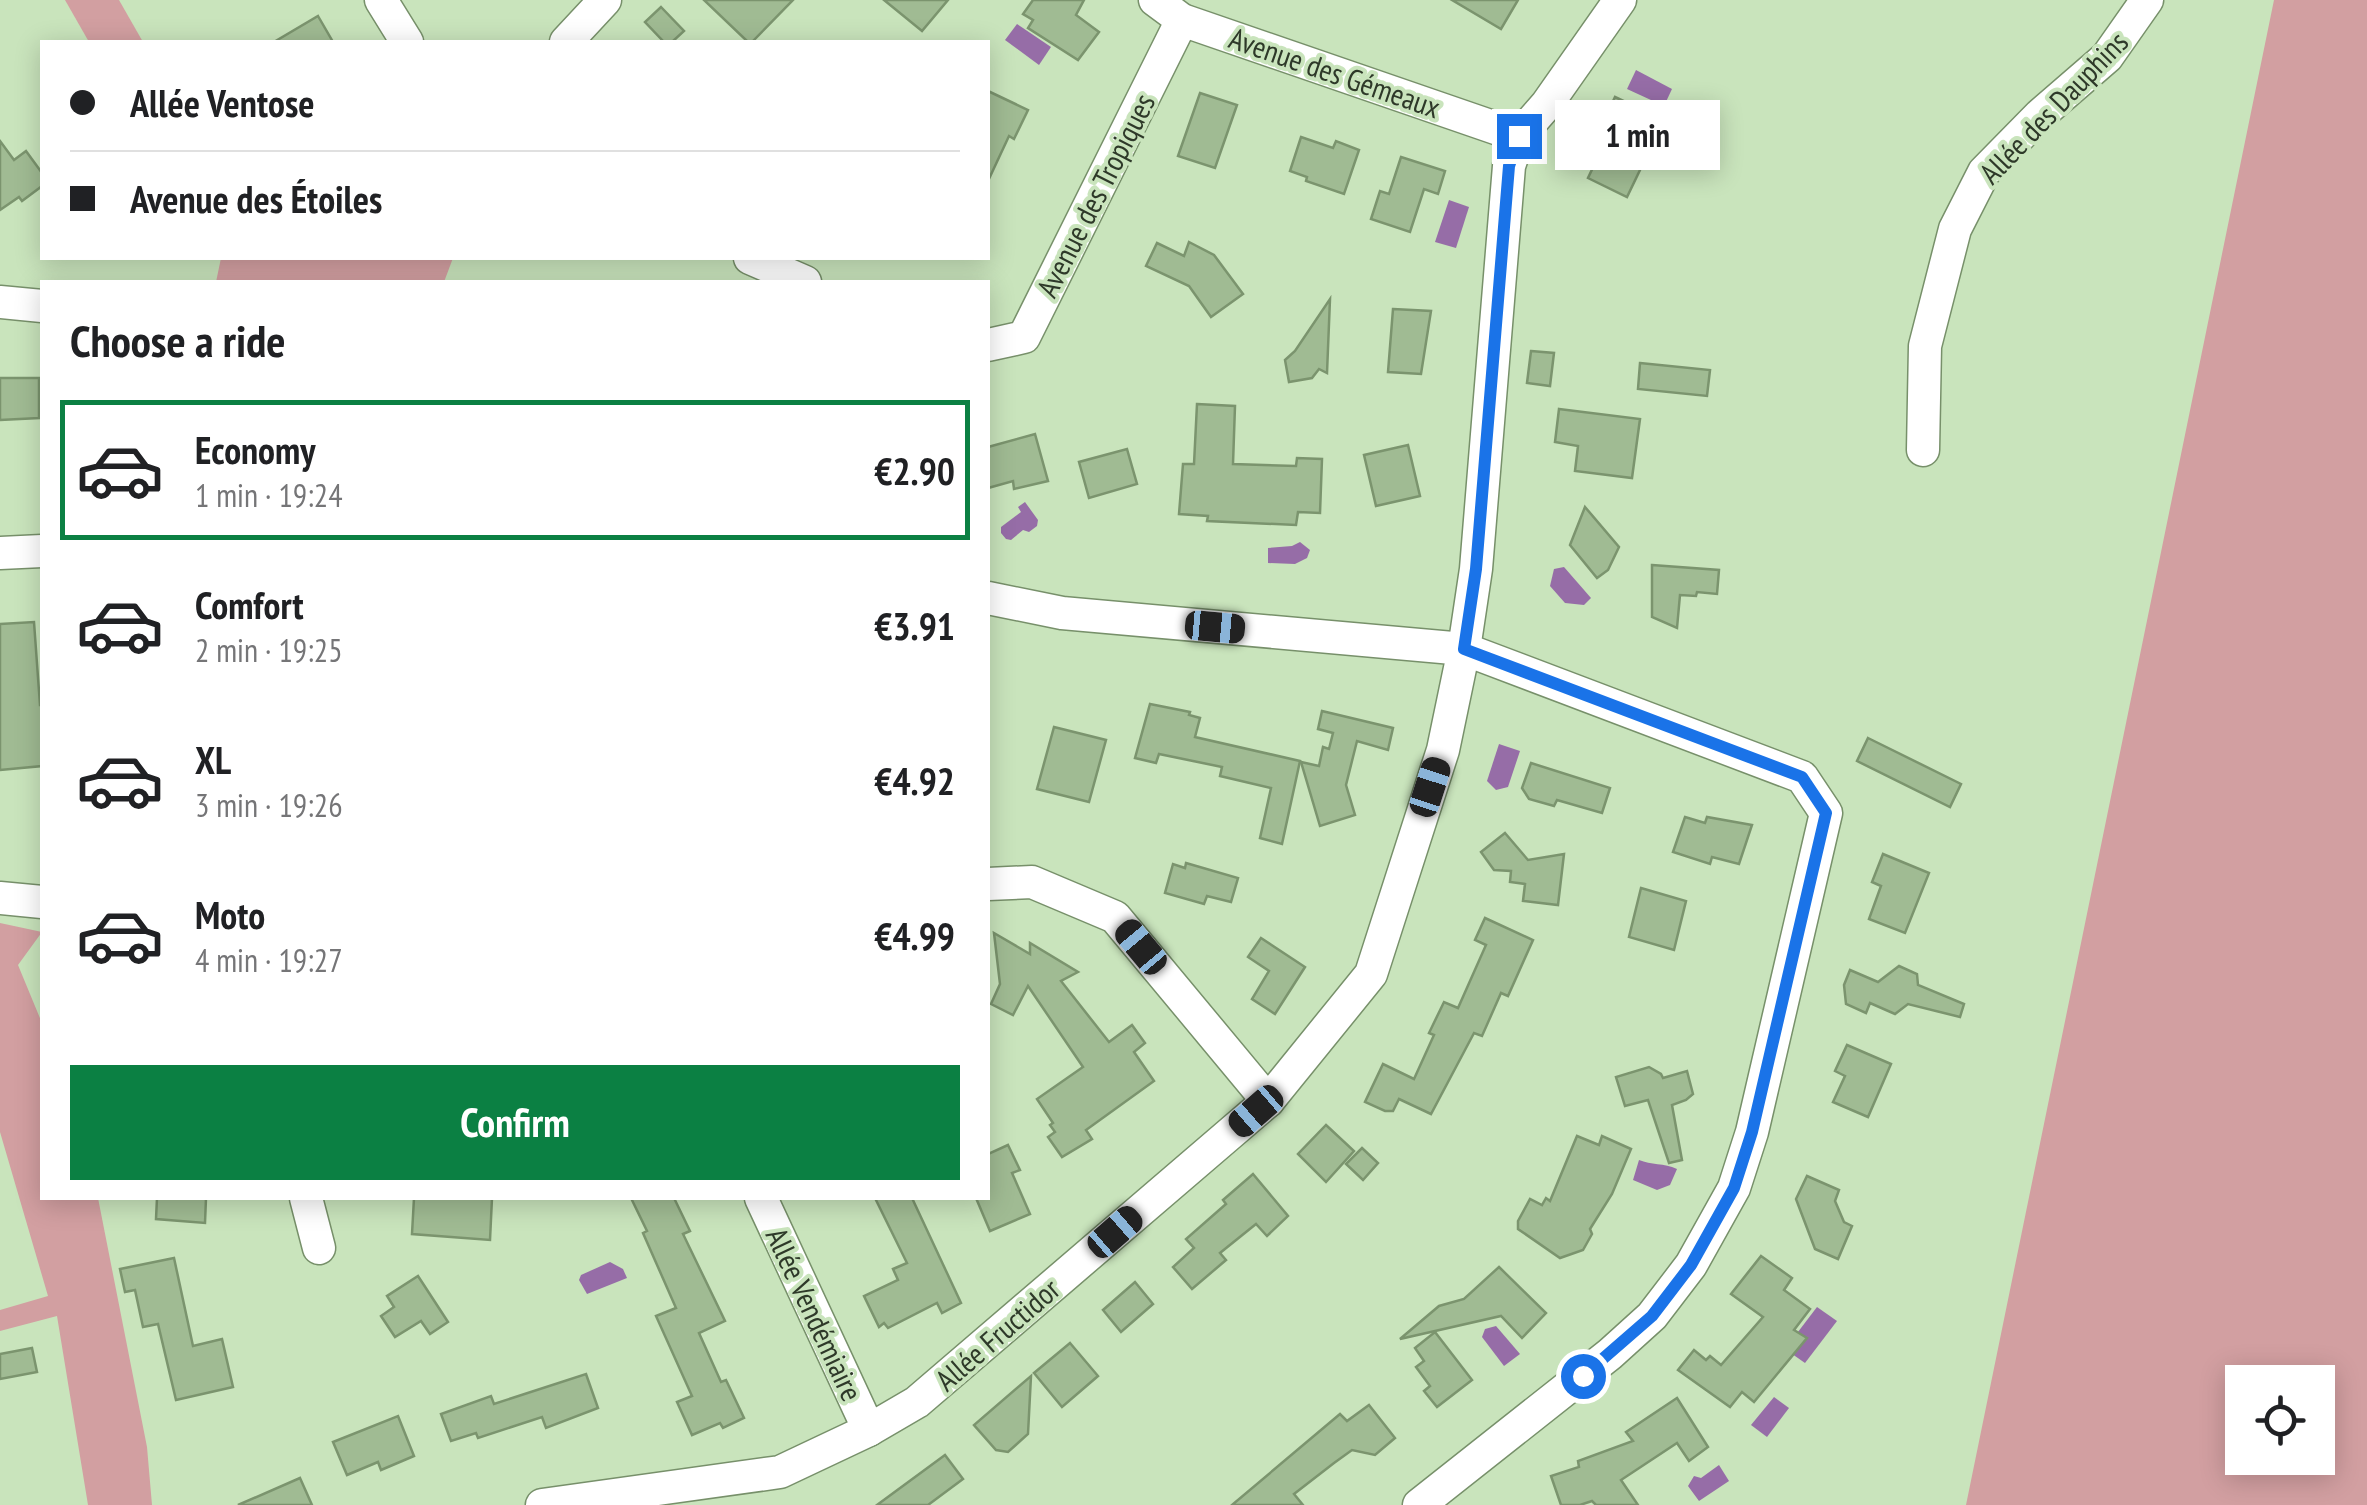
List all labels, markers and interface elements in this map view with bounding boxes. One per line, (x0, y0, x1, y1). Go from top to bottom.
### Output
street label: Avenue des Gémeaux (1224, 18, 1446, 126)
street label: Allée des Dauphins (1970, 22, 2136, 192)
text: Allée Ventose (130, 78, 314, 127)
street label: Avenue des Tropiques (1027, 87, 1163, 303)
callout: 1 min (1554, 101, 1719, 171)
route end (1497, 114, 1542, 159)
text: 1 min (1605, 114, 1670, 156)
text: Avenue des Étoiles (130, 174, 382, 223)
text: Choose a ride (70, 311, 285, 369)
icon: car (75, 425, 165, 515)
text: Economy (195, 425, 315, 474)
text: €2.90 (874, 446, 955, 495)
text: 1 min · 19:24 (195, 474, 343, 516)
icon: car (75, 580, 165, 670)
text: Comfort (195, 580, 304, 629)
text: €3.91 (874, 601, 955, 650)
car (1184, 609, 1246, 645)
text: 2 min · 19:25 (195, 629, 343, 671)
icon: car (75, 735, 165, 825)
text: XL (195, 735, 231, 784)
car (1406, 754, 1454, 820)
text: €4.92 (874, 756, 955, 805)
text: 3 min · 19:26 (195, 784, 343, 826)
icon: car (75, 890, 165, 980)
text: Moto (195, 890, 265, 939)
text: €4.99 (874, 911, 955, 960)
car (1110, 914, 1172, 980)
text: 4 min · 19:27 (195, 939, 343, 981)
button: Confirm (70, 1065, 960, 1180)
car (1224, 1080, 1288, 1142)
car (1083, 1201, 1147, 1263)
street label: Allée Vendémiaire (758, 1221, 872, 1407)
street label: Allée Fructidor (927, 1269, 1068, 1399)
route start (1561, 1354, 1606, 1399)
map controls (2225, 1365, 2335, 1475)
button: locate (2225, 1365, 2335, 1475)

